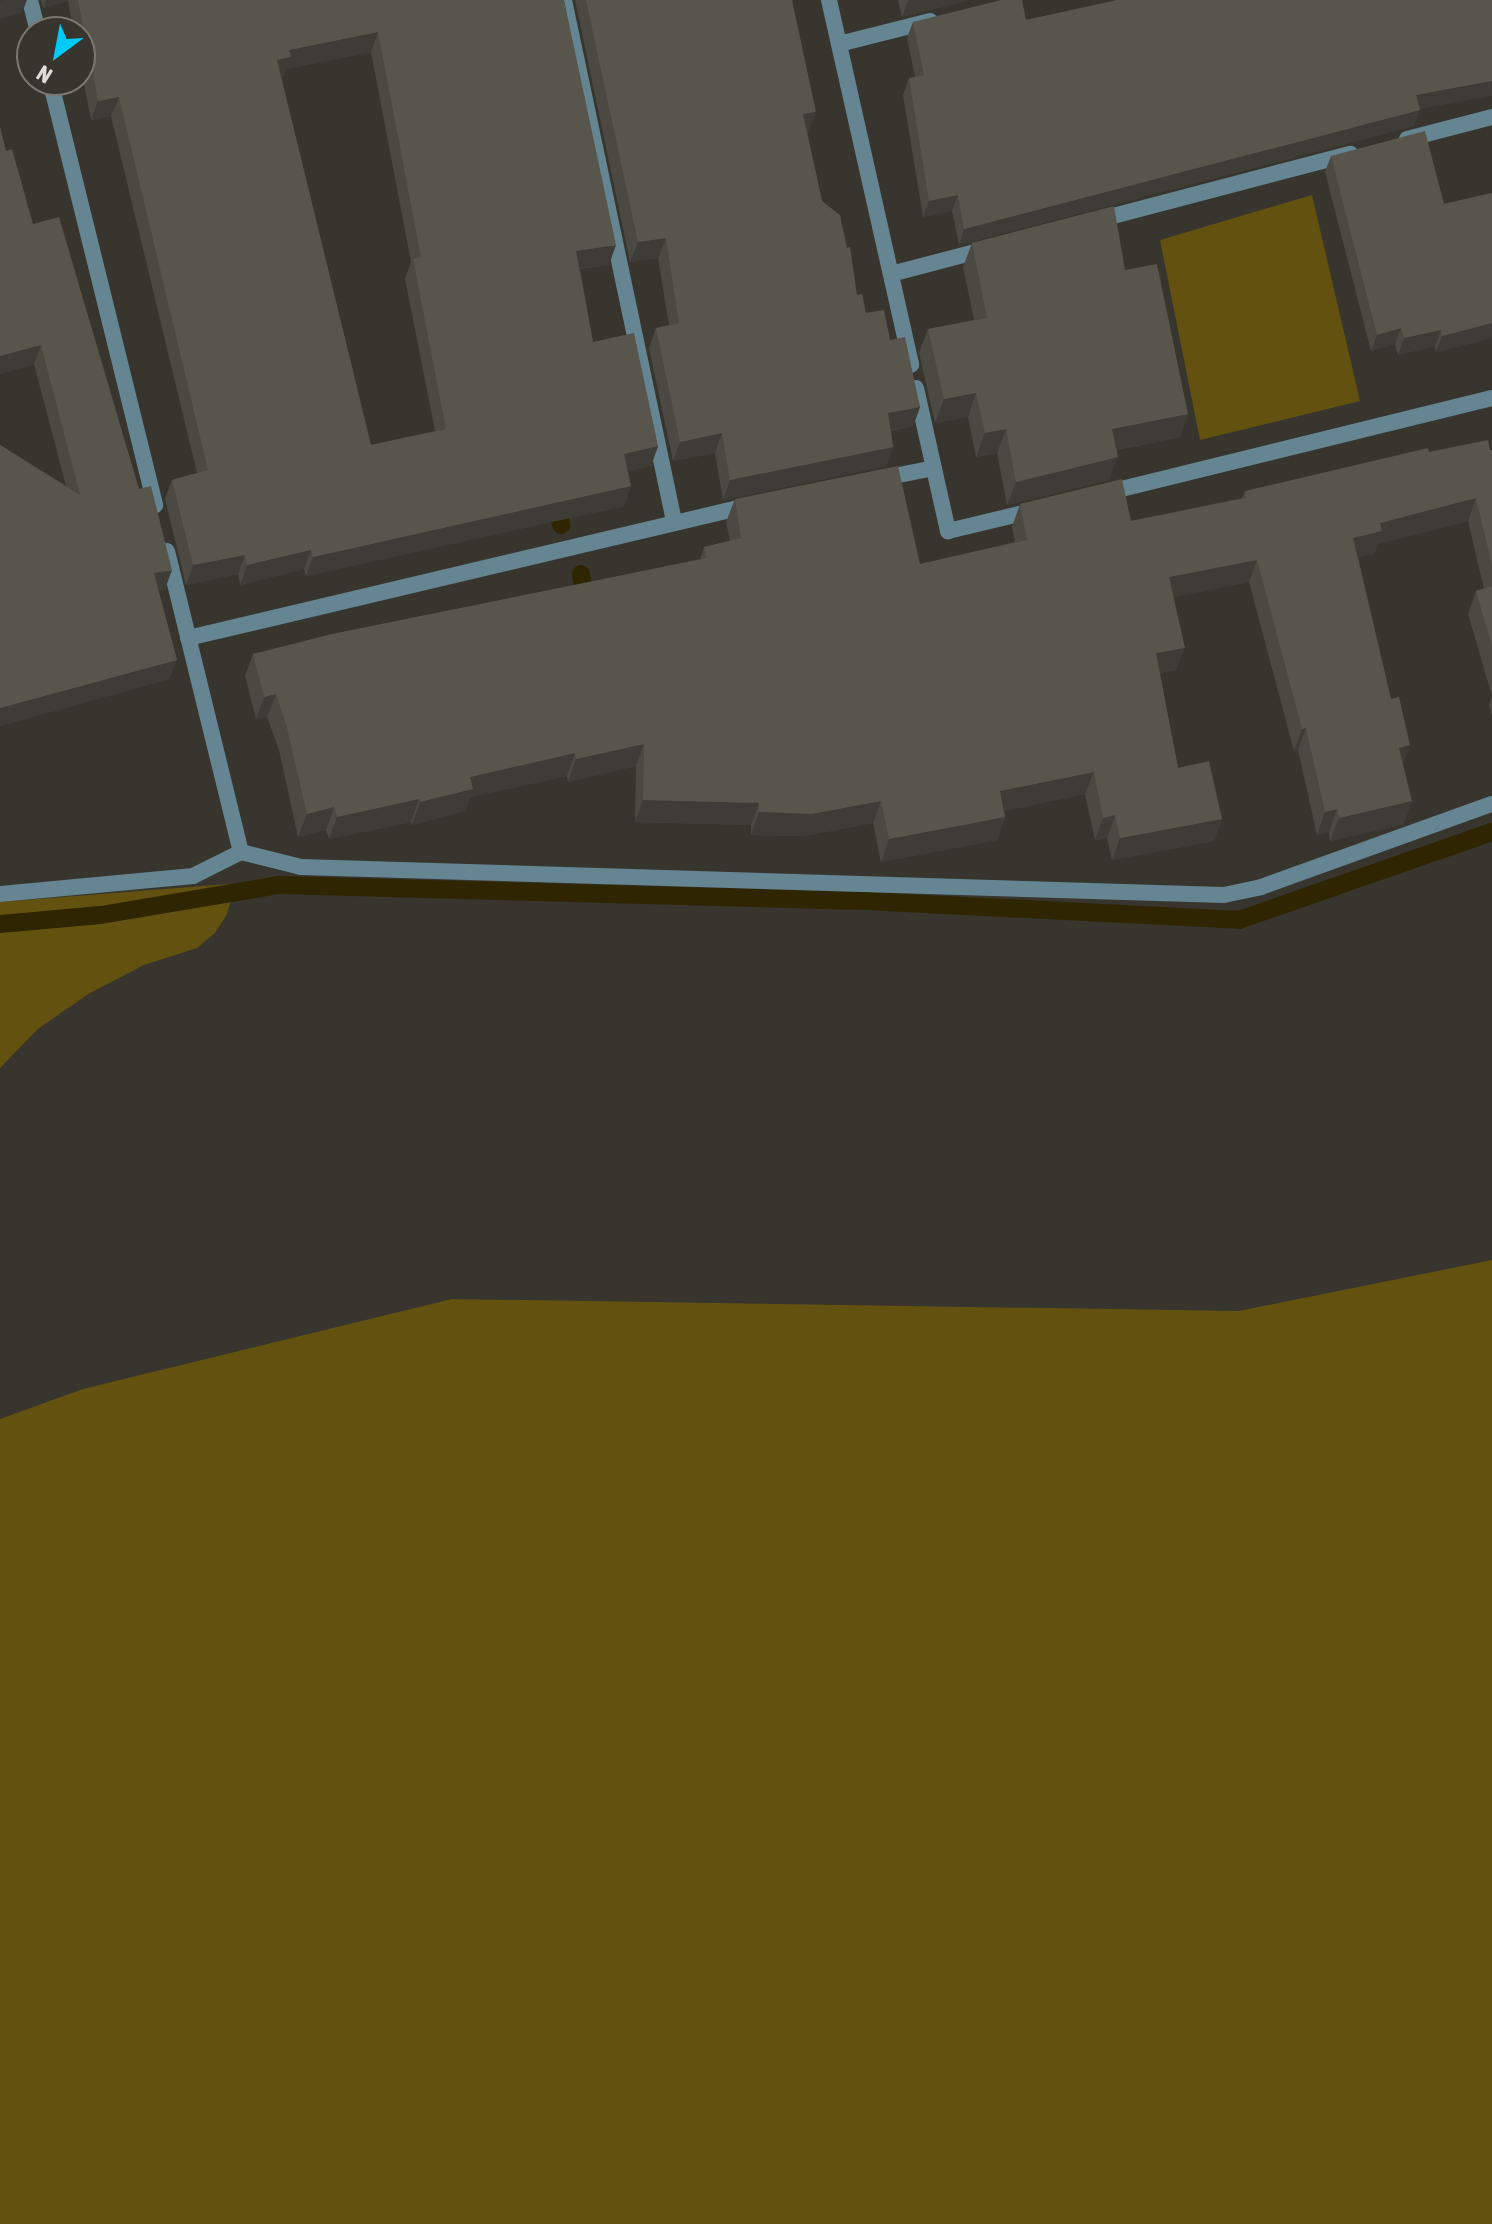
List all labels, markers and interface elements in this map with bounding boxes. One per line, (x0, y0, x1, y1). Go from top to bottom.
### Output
north arrow (16, 16, 96, 96)
text: N (32, 60, 57, 89)

